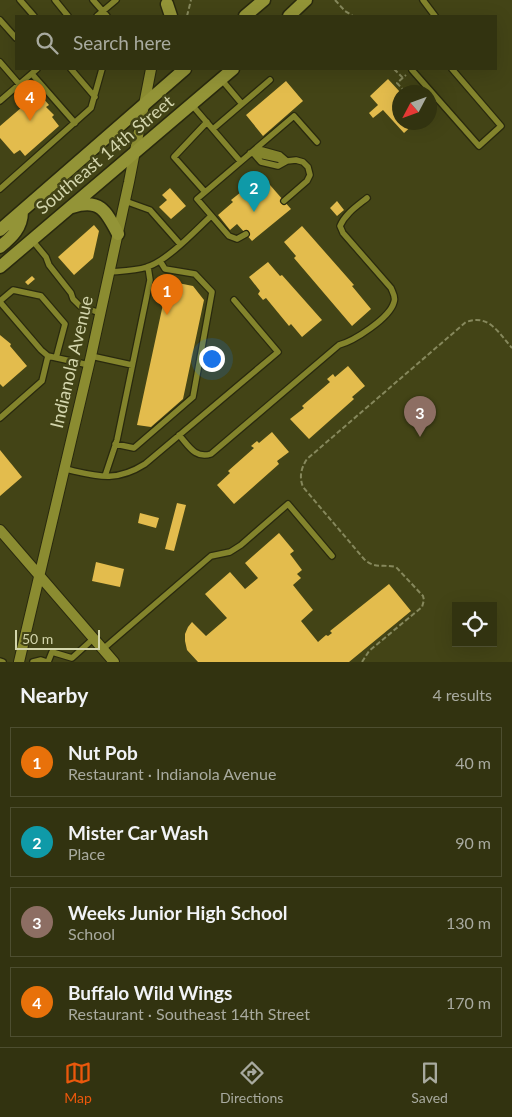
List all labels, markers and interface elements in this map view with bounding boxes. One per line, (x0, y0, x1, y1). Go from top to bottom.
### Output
search box (15, 15, 497, 70)
icon: search (33, 29, 61, 57)
text: Search here (73, 31, 171, 54)
pin: 4 (14, 80, 46, 121)
north arrow (392, 85, 437, 130)
street label: Southeast 14th Street (31, 90, 178, 218)
pin: 2 (238, 171, 270, 212)
pin: 1 (151, 274, 183, 315)
street label: Indianola Avenue (45, 293, 97, 430)
your location (199, 346, 225, 372)
pin: 3 (404, 396, 436, 437)
map controls (452, 602, 497, 647)
button: locate (452, 602, 497, 647)
scale bar (15, 627, 100, 650)
text: 50 m (22, 630, 53, 647)
text: Nearby (20, 682, 88, 707)
text: 4 results (432, 685, 492, 704)
text: Nut Pob (68, 741, 138, 764)
text: 1 (32, 753, 42, 772)
text: 40 m (455, 753, 491, 772)
text: Restaurant · Indianola Avenue (68, 764, 276, 783)
text: Mister Car Wash (68, 821, 208, 844)
text: 2 (32, 833, 42, 852)
text: 90 m (455, 833, 491, 852)
text: Place (68, 844, 105, 863)
text: Weeks Junior High School (68, 901, 288, 924)
text: 3 (32, 913, 42, 932)
text: 130 m (446, 913, 491, 932)
text: School (68, 924, 115, 943)
text: Buffalo Wild Wings (68, 981, 232, 1004)
text: 4 (32, 993, 42, 1012)
text: 170 m (446, 993, 491, 1012)
text: Restaurant · Southeast 14th Street (68, 1004, 310, 1023)
tab: Map (64, 1059, 92, 1106)
tab: Directions (220, 1059, 283, 1106)
tab: Saved (411, 1059, 448, 1106)

